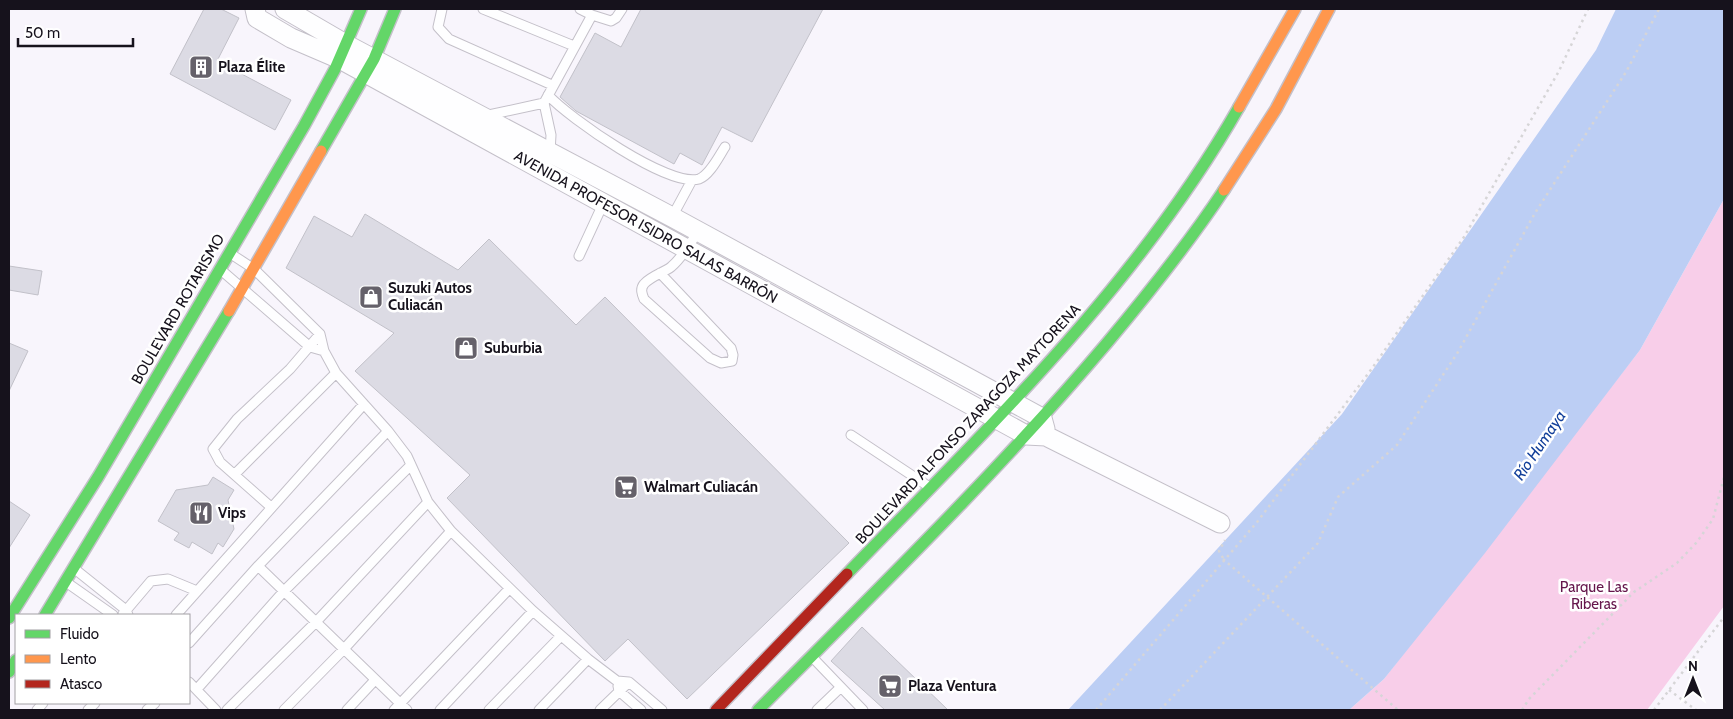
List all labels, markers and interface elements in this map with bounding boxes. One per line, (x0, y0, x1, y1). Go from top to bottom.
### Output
scale bar (18, 15, 132, 47)
text: 50 m (25, 24, 60, 42)
building icon: Plaza Élite (188, 54, 214, 80)
place label: Plaza Élite (218, 57, 285, 76)
street label: AVENIDA PROFESOR ISIDRO SALAS BARRÓN (511, 146, 781, 307)
street label: BOULEVARD ROTARISMO (128, 231, 228, 387)
place label: Suzuki Autos Culiacán (388, 279, 472, 314)
shop icon: Suzuki Autos Culiacán (358, 284, 384, 310)
street label: BOULEVARD ALFONSO ZARAGOZA MAYTORENA (852, 300, 1085, 548)
shop icon: Suburbia (453, 335, 479, 361)
place label: Suburbia (484, 339, 543, 357)
water label: Río Humaya (1509, 407, 1570, 484)
supermarket icon: Walmart Culiacán (613, 474, 639, 500)
place label: Walmart Culiacán (644, 478, 758, 496)
restaurant icon: Vips (188, 500, 214, 526)
place label: Vips (218, 504, 246, 522)
park label: Parque Las Riberas (1560, 578, 1628, 613)
legend (15, 614, 190, 704)
text: Fluido (60, 625, 99, 643)
text: Lento (60, 650, 97, 668)
north arrow (1668, 654, 1718, 704)
text: N (1688, 657, 1698, 675)
supermarket icon: Plaza Ventura (877, 673, 903, 699)
text: Atasco (60, 675, 102, 693)
place label: Plaza Ventura (908, 677, 997, 695)

